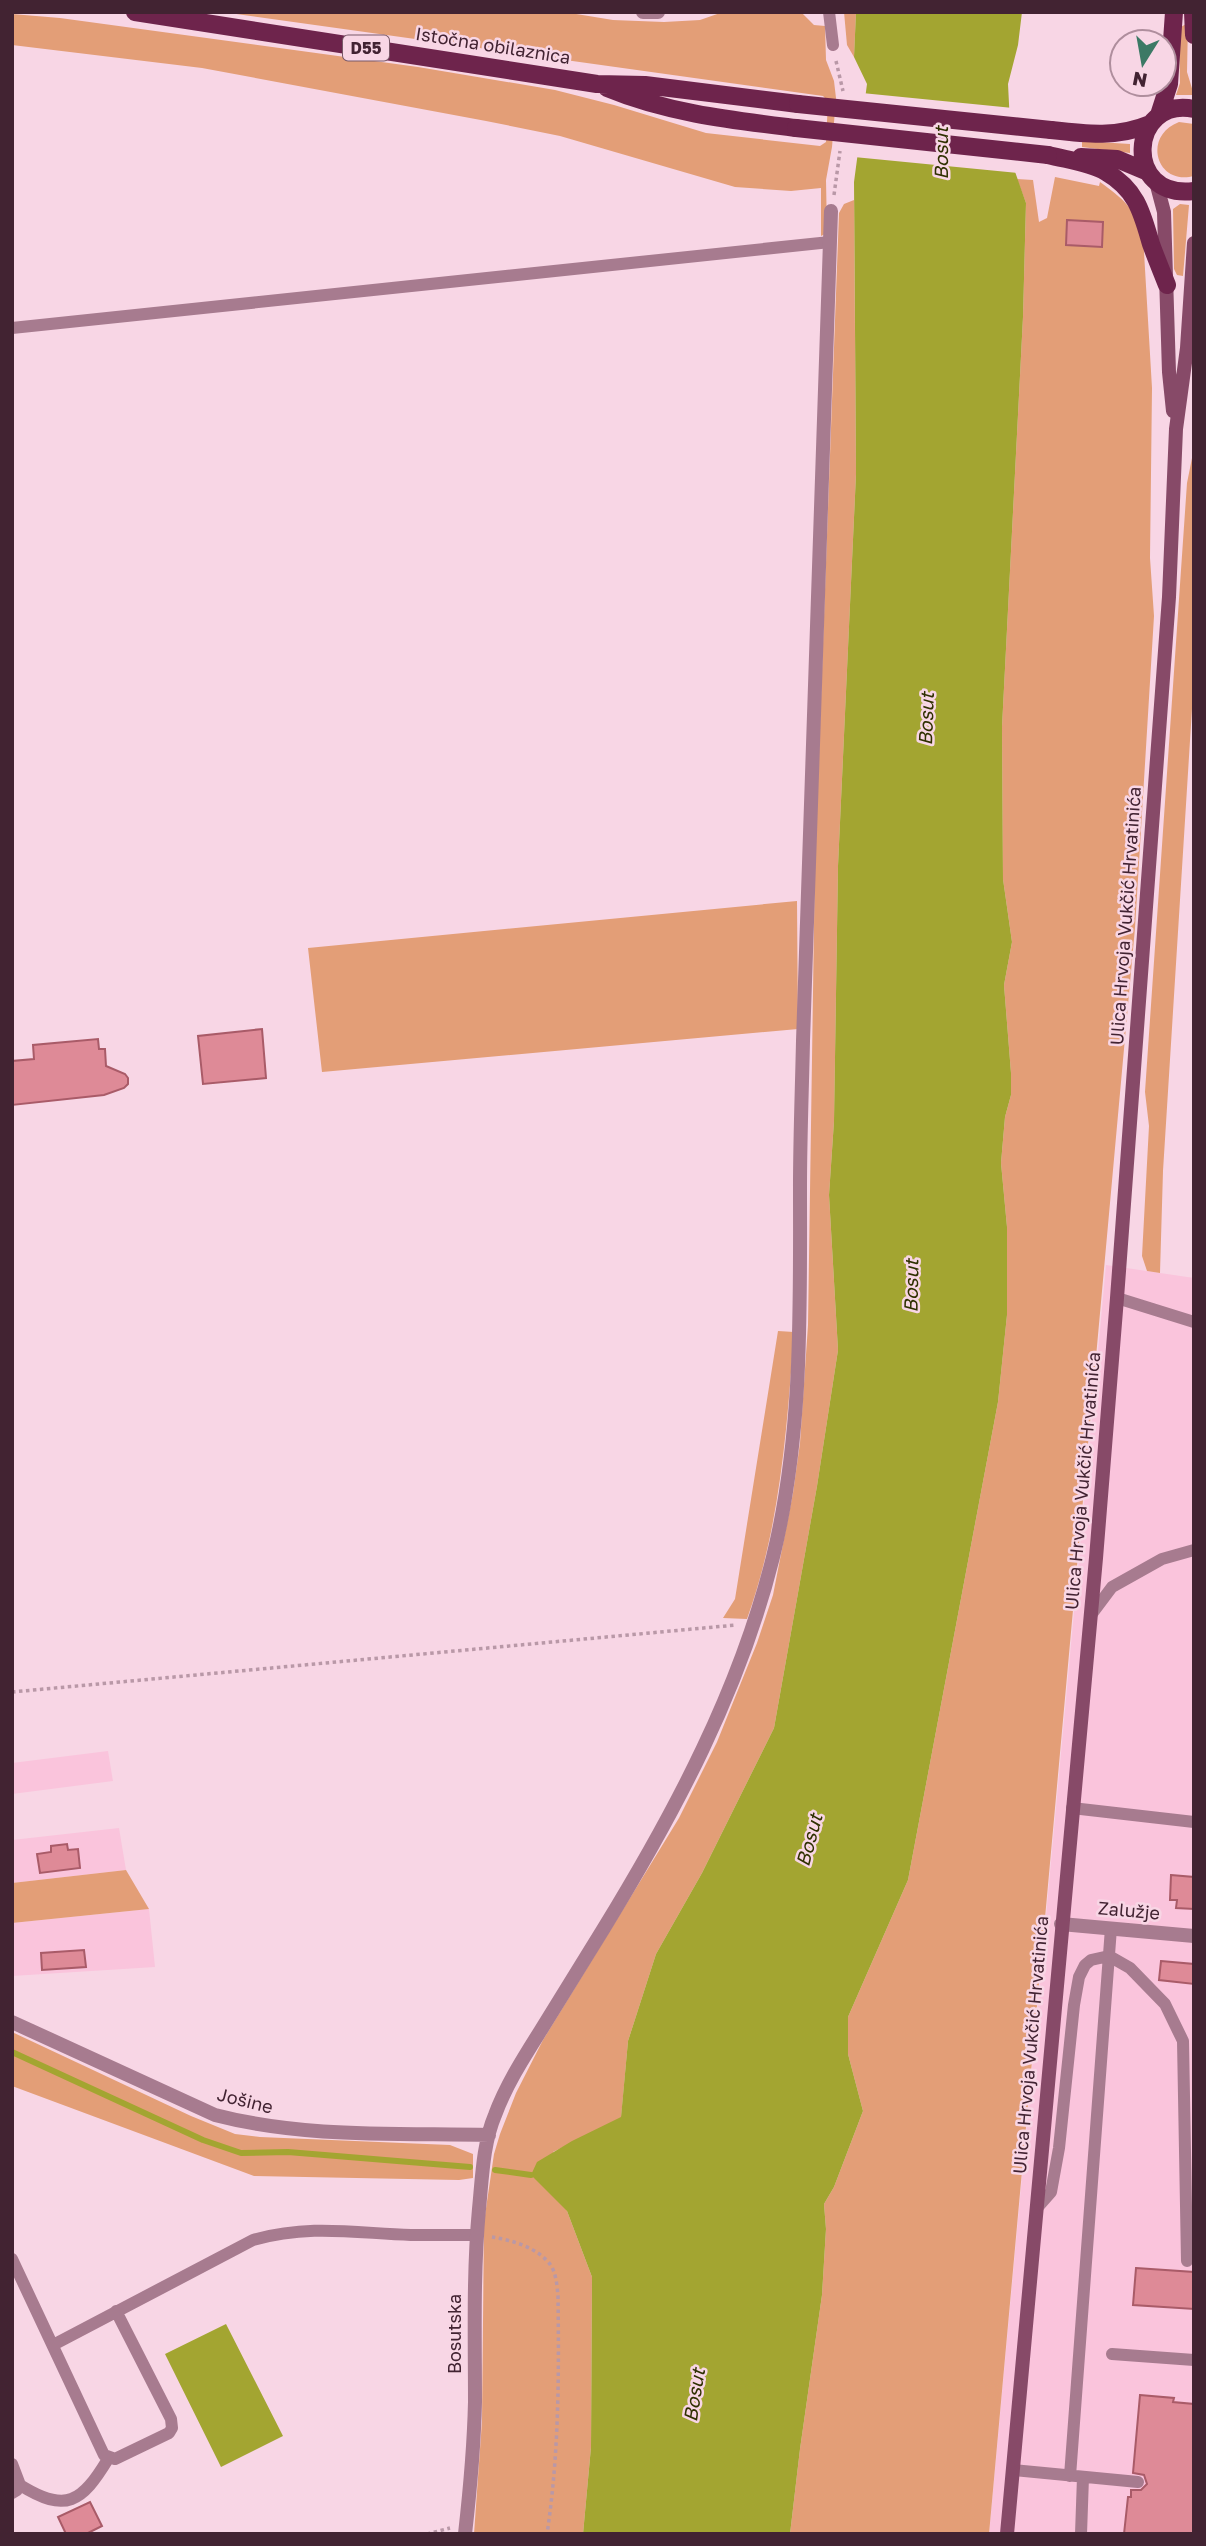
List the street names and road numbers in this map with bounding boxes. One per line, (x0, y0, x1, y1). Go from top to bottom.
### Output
street label: Istočna obilaznica (414, 22, 572, 68)
road number: D55 (343, 36, 389, 60)
street label: Ulica Hrvoja Vukčić Hrvatinića (1105, 786, 1145, 1046)
street label: Ulica Hrvoja Vukčić Hrvatinića (1060, 1351, 1104, 1611)
street label: Zalužje (1097, 1896, 1161, 1924)
street label: Ulica Hrvoja Vukčić Hrvatinića (1008, 1915, 1052, 2175)
street label: Jošine (215, 2083, 275, 2118)
street label: Bosutska (443, 2294, 465, 2374)

